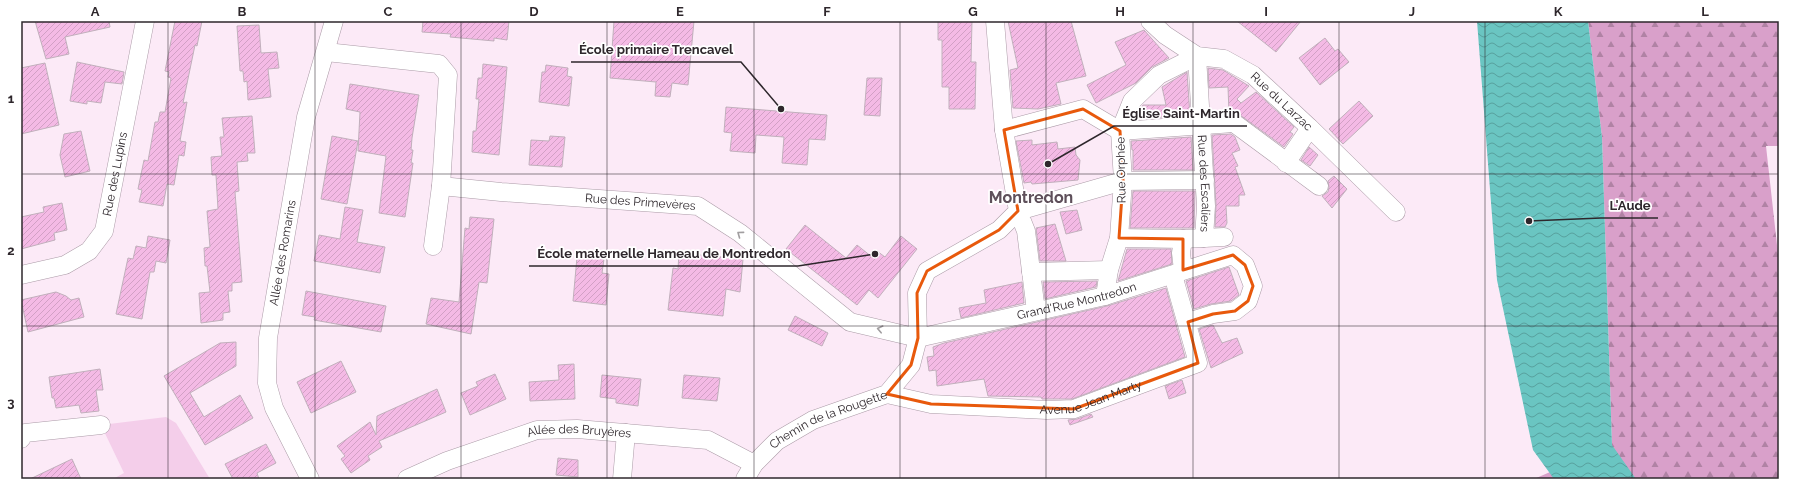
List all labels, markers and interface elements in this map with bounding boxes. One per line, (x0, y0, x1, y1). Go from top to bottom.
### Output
text: A (91, 4, 100, 19)
text: B (238, 4, 247, 19)
text: C (384, 4, 393, 19)
text: D (529, 4, 539, 19)
text: E (676, 4, 684, 19)
text: F (823, 4, 831, 19)
text: G (968, 4, 978, 19)
text: H (1115, 4, 1125, 19)
text: I (1264, 4, 1268, 19)
text: J (1409, 4, 1415, 19)
text: K (1554, 4, 1563, 19)
text: L (1701, 4, 1709, 19)
callout: École primaire Trencavel (571, 37, 741, 62)
text: École primaire Trencavel (579, 42, 734, 57)
street label: Rue du Larzac (1248, 69, 1316, 134)
text: 1 (8, 91, 15, 106)
callout: Église Saint-Martin (1114, 101, 1247, 126)
text: Église Saint-Martin (1122, 106, 1240, 121)
street label: Rue des Lupins (100, 131, 130, 217)
street label: Rue des Escaliers (1195, 134, 1213, 233)
street label: Rue Orphée (1113, 137, 1129, 203)
district label: Montredon (989, 188, 1073, 207)
street label: Rue des Primevères (585, 191, 696, 213)
callout: L'Aude (1601, 193, 1658, 218)
text: L'Aude (1609, 198, 1651, 213)
street label: Allée des Romarins (267, 199, 299, 307)
one-way arrow (737, 231, 744, 239)
callout: École maternelle Hameau de Montredon (529, 241, 798, 266)
text: 2 (7, 243, 15, 258)
text: École maternelle Hameau de Montredon (537, 246, 791, 261)
street label: Grand'Rue Montredon (1016, 279, 1138, 323)
one-way arrow (877, 326, 883, 334)
street label: Avenue Jean Marty (1039, 377, 1144, 417)
street label: Chemin de la Rougette (766, 387, 889, 452)
text: 3 (7, 395, 15, 410)
street label: Allée des Bruyères (525, 422, 632, 441)

